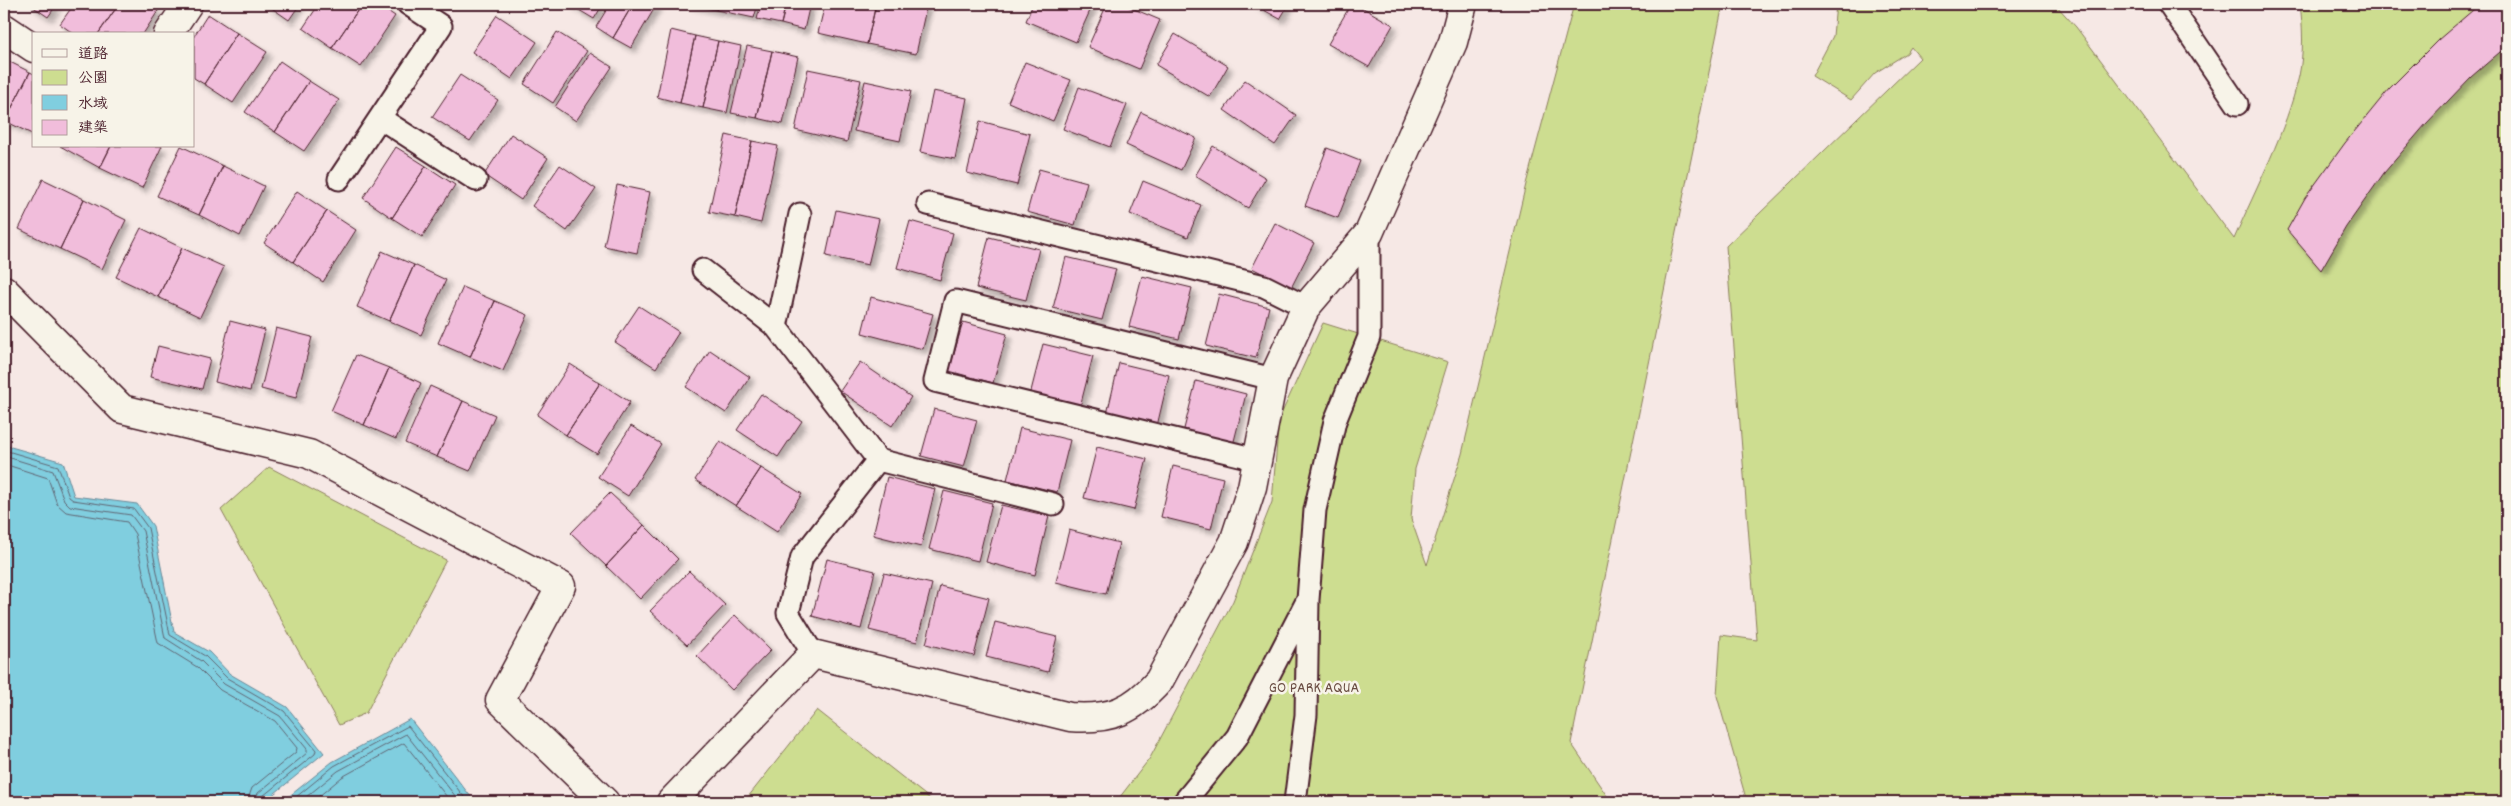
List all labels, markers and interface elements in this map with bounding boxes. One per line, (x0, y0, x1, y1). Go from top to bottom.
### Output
legend (32, 32, 195, 148)
text: 道路 (78, 44, 108, 66)
text: 公園 (78, 68, 108, 90)
text: 水域 (78, 94, 108, 116)
text: 建築 (78, 118, 108, 140)
park label: GO PARK AQUA (1269, 677, 1359, 700)

